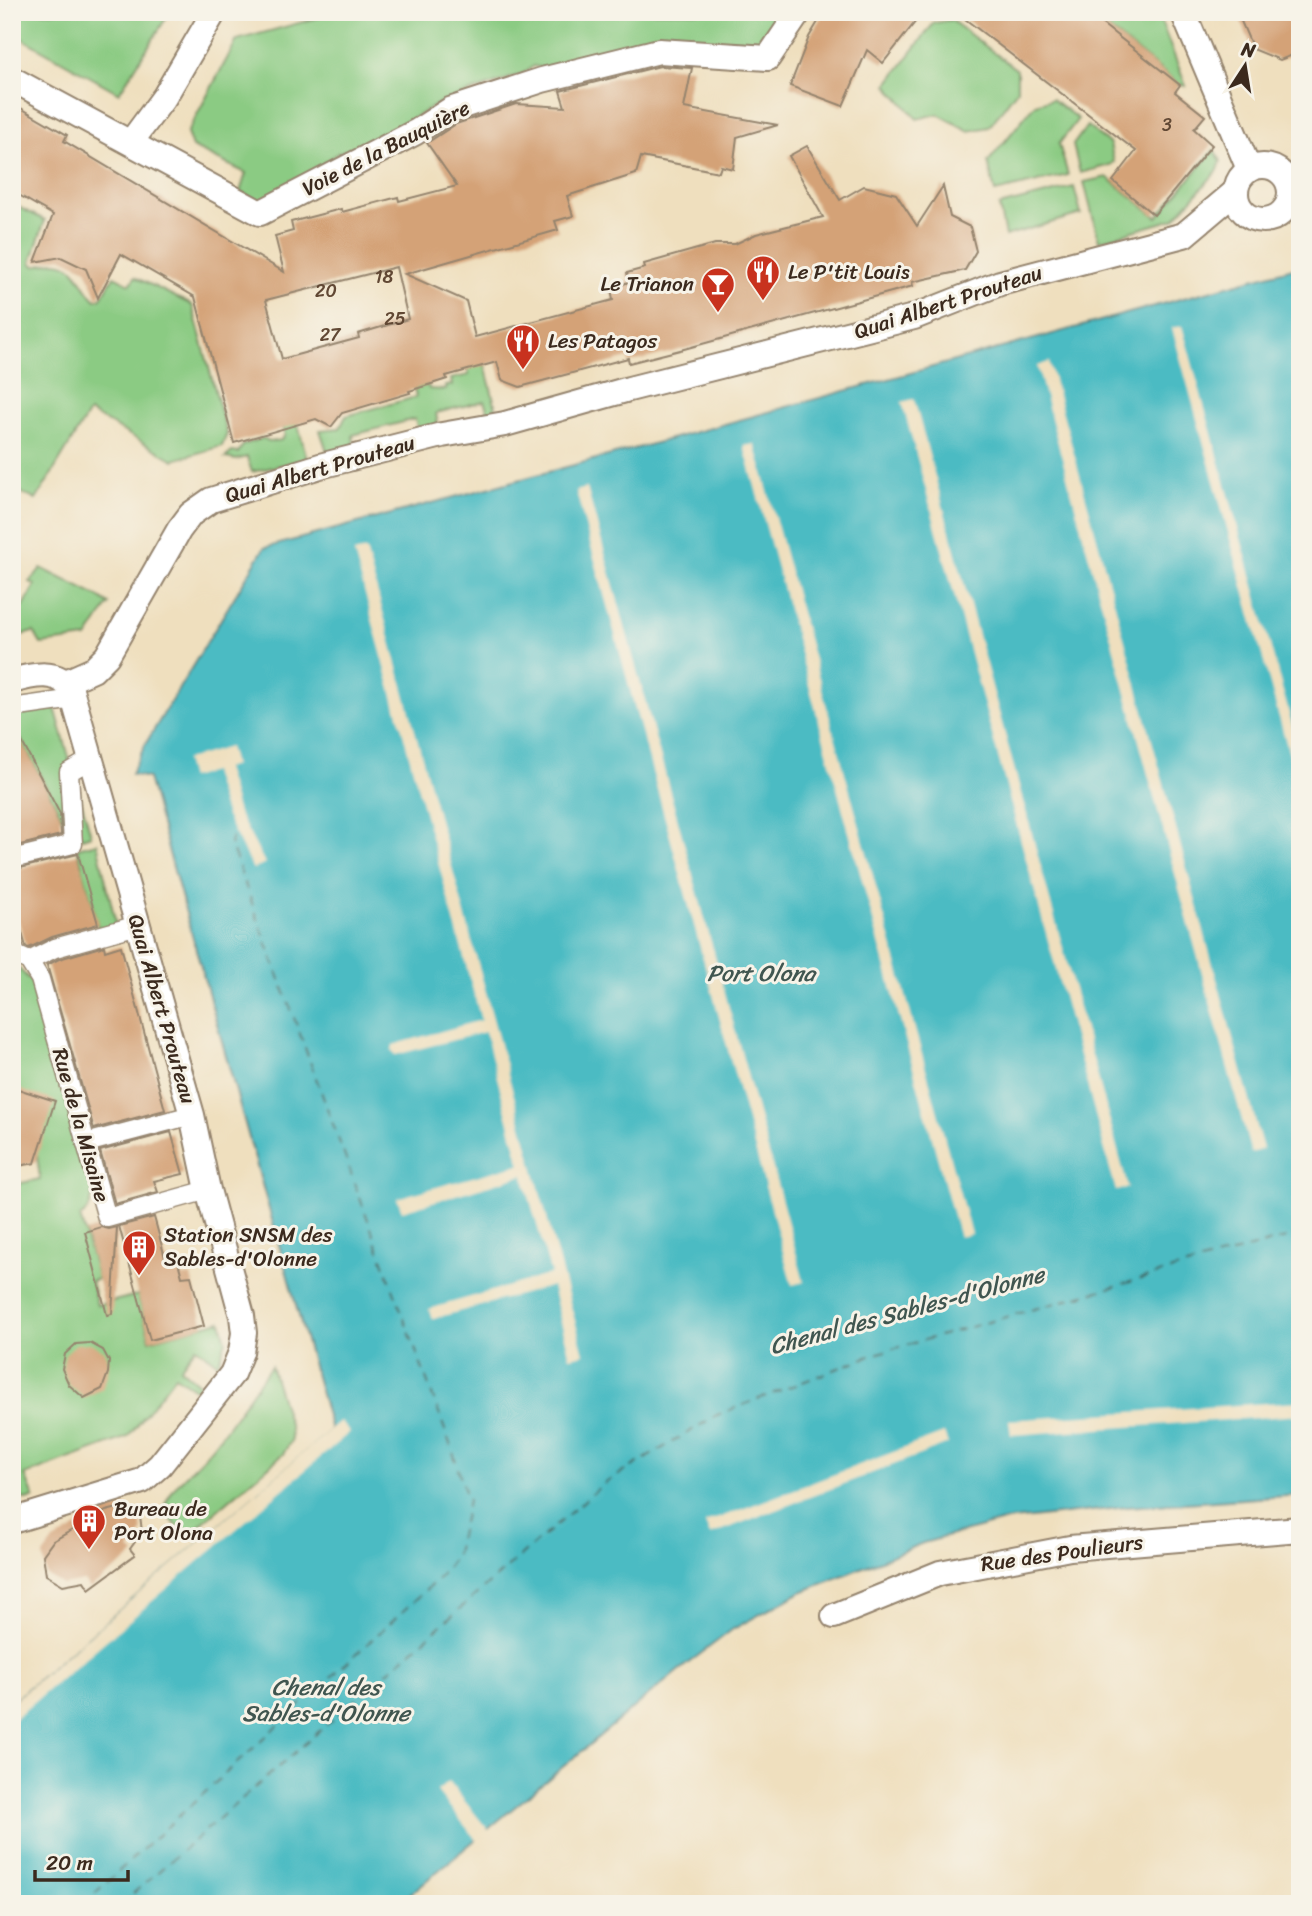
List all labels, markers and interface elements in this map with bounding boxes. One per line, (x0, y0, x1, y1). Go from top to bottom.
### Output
north arrow (1210, 32, 1280, 102)
text: N (1238, 32, 1259, 68)
street label: Voie de la Bauquière (295, 89, 477, 207)
house number: 3 (1162, 109, 1172, 141)
restaurant icon: Le P'tit Louis (744, 253, 782, 302)
place label: Le P'tit Louis (788, 253, 910, 291)
street label: Quai Albert Prouteau (849, 254, 1047, 350)
house number: 18 (375, 261, 393, 293)
place label: Le Trianon (600, 265, 694, 303)
bar icon: Le Trianon (699, 265, 737, 314)
house number: 20 (315, 275, 337, 307)
house number: 25 (384, 303, 406, 335)
house number: 27 (320, 319, 342, 351)
restaurant icon: Les Patagos (504, 322, 542, 371)
place label: Les Patagos (548, 322, 657, 360)
street label: Quai Albert Prouteau (221, 424, 419, 514)
street label: Quai Albert Prouteau (117, 910, 207, 1108)
water label: Port Olona (707, 953, 818, 994)
street label: Rue de la Misaine (41, 1043, 121, 1207)
place label: Station SNSM des Sables-d'Olonne (164, 1216, 333, 1278)
building icon: Station SNSM des Sables-d'Olonne (120, 1228, 158, 1277)
water label: Chenal des Sables-d'Olonne (765, 1254, 1051, 1367)
place label: Bureau de Port Olona (114, 1490, 213, 1552)
building icon: Bureau de Port Olona (70, 1502, 108, 1551)
street label: Rue des Poulieurs (978, 1523, 1146, 1583)
water label: Chenal des Sables-d'Olonne (242, 1667, 412, 1734)
scale bar (35, 1839, 128, 1883)
text: 20 m (46, 1844, 93, 1882)

